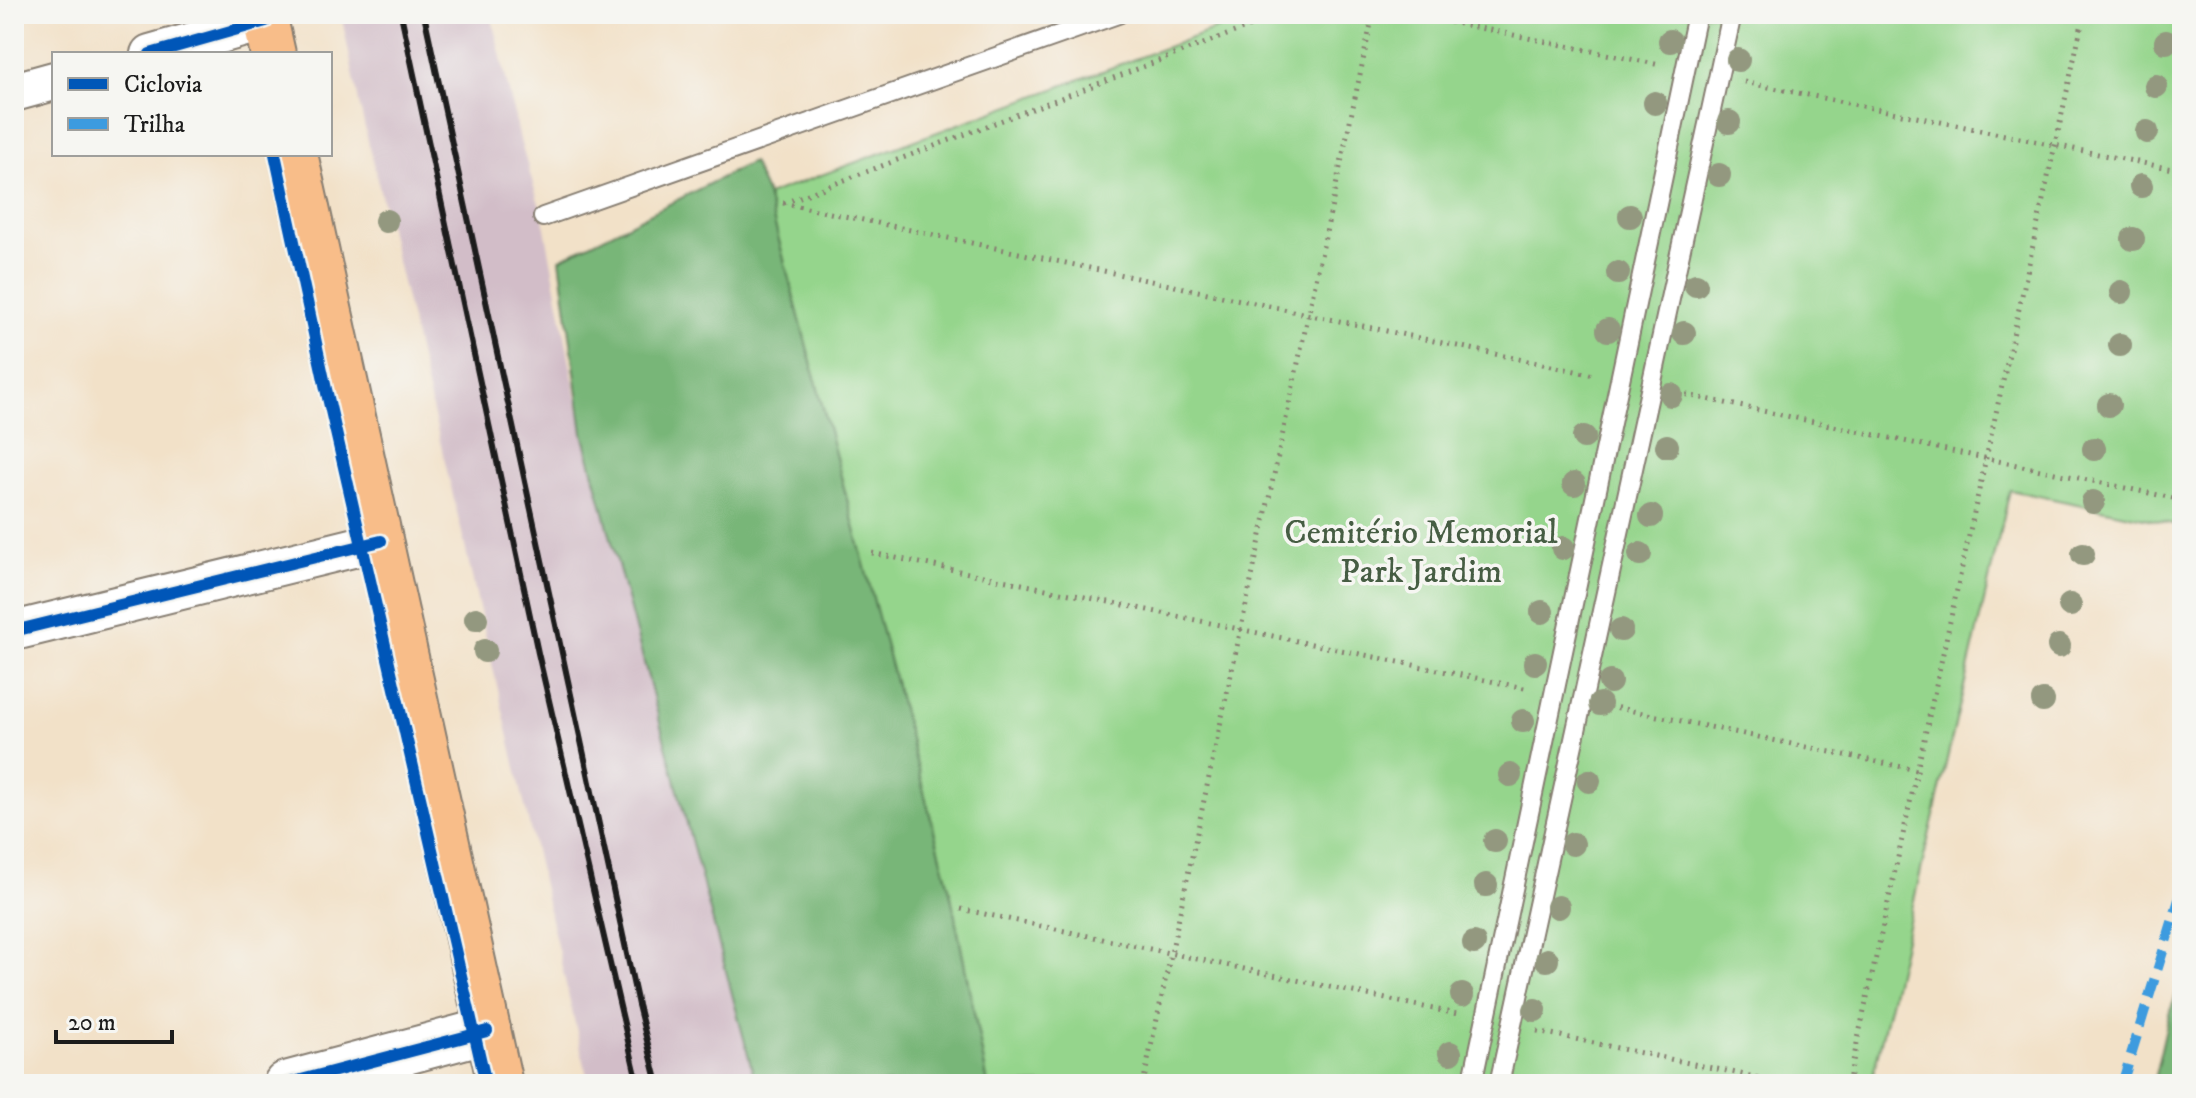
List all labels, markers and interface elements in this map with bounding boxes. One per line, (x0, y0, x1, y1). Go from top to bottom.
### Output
legend (52, 52, 332, 156)
text: Ciclovia (124, 70, 203, 100)
text: Trilha (124, 110, 186, 140)
park label: Cemitério Memorial Park Jardim (1284, 512, 1559, 593)
scale bar (56, 994, 172, 1044)
text: 20 m (68, 1008, 116, 1038)

